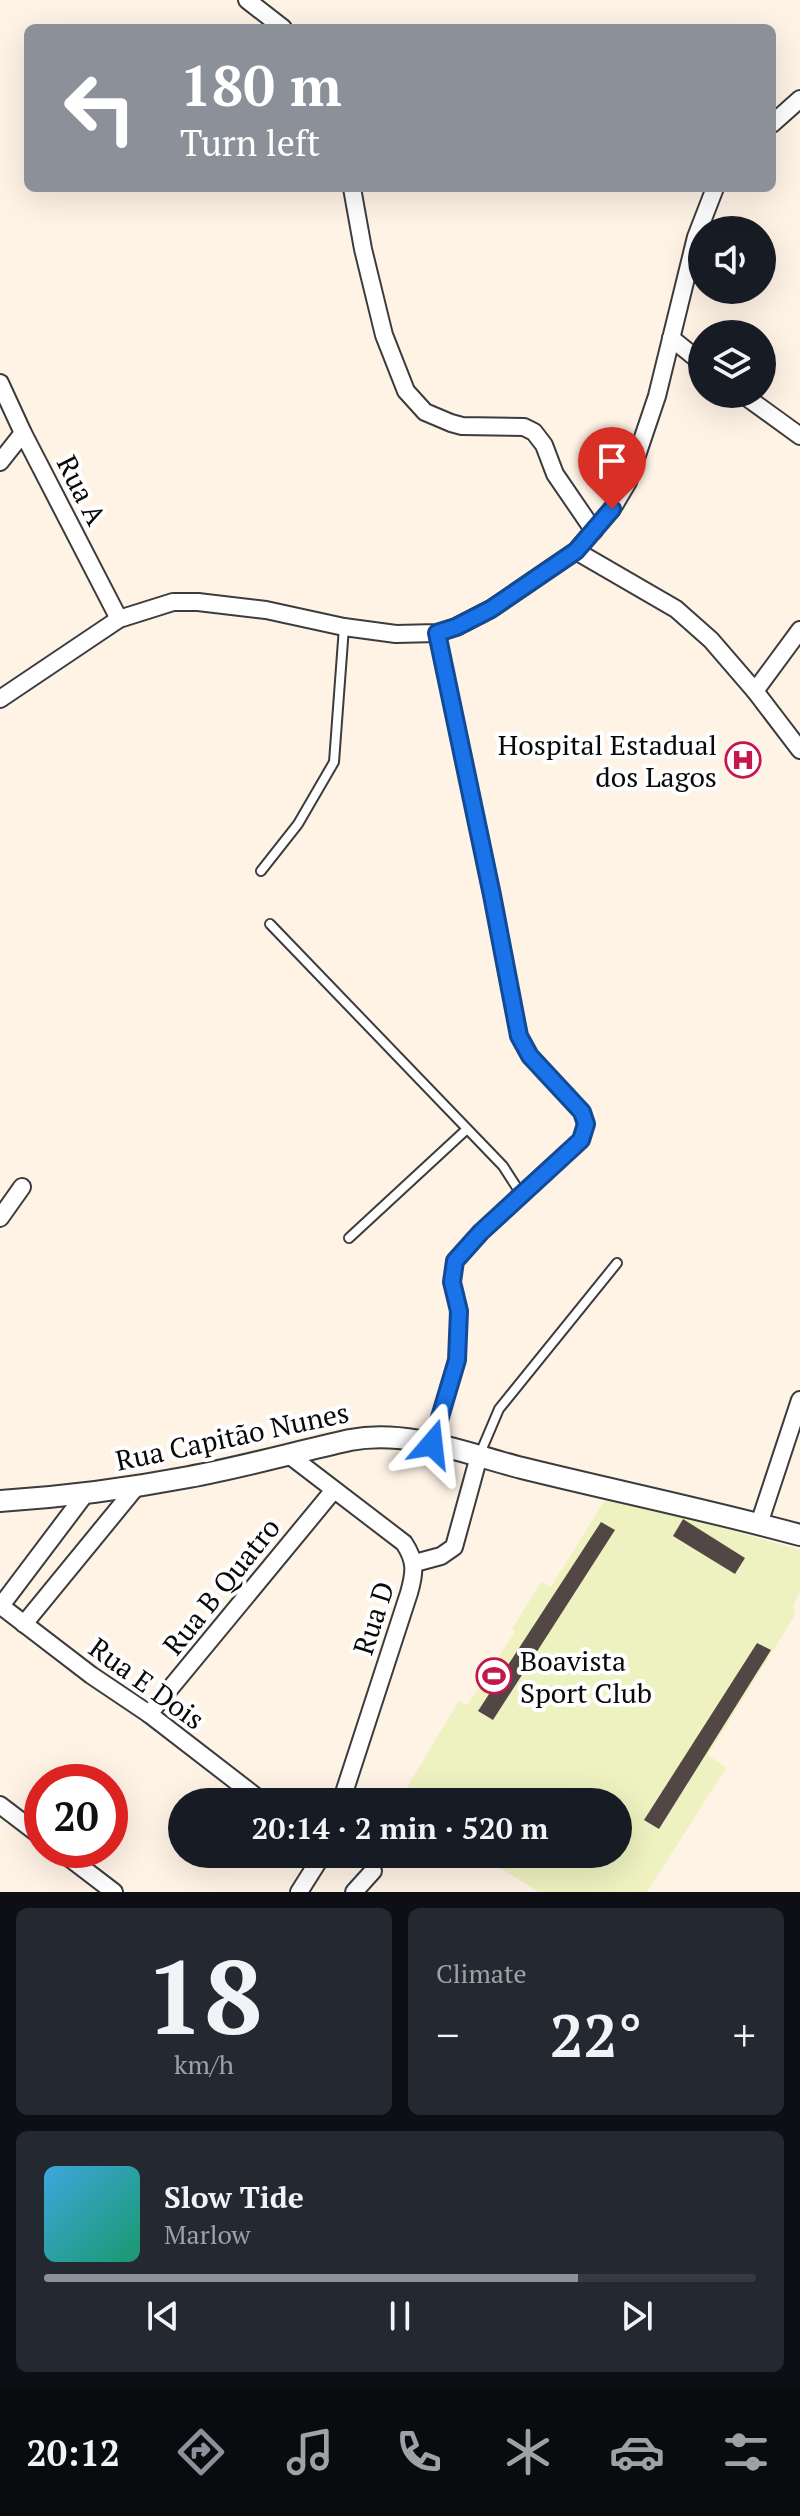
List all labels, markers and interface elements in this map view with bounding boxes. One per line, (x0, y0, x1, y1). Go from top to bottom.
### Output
text: 180 m (180, 48, 342, 122)
icon: left (48, 56, 152, 160)
text: Turn left (180, 119, 320, 166)
map controls (688, 216, 776, 408)
button: sound (688, 216, 776, 304)
button: layers (688, 320, 776, 408)
pin (578, 427, 646, 509)
icon: arrive (590, 439, 634, 483)
street label: Rua A (49, 449, 116, 532)
place label: Hospital Estadual dos Lagos (498, 726, 717, 795)
hospital icon: Hospital Estadual dos Lagos (724, 741, 762, 779)
street label: Rua Capitão Nunes (112, 1393, 352, 1479)
position arrow (390, 1402, 474, 1486)
street label: Rua B Quatro (154, 1510, 288, 1662)
street label: Rua D (344, 1577, 402, 1659)
street label: Rua E Dois (82, 1629, 212, 1737)
place label: Boavista Sport Club (520, 1642, 652, 1711)
sports icon: Boavista Sport Club (475, 1657, 513, 1695)
speed limit sign: 20 (24, 1764, 128, 1868)
text: 20:14 · 2 min · 520 m (252, 1808, 548, 1848)
text: 18 (145, 1926, 263, 2064)
text: Climate (436, 1956, 527, 1990)
text: 22° (550, 1995, 642, 2074)
text: − (436, 2005, 459, 2064)
text: + (733, 2005, 756, 2064)
text: km/h (174, 2047, 234, 2081)
text: Slow Tide (164, 2177, 304, 2217)
text: Marlow (164, 2217, 250, 2251)
icon: previous (141, 2294, 185, 2338)
icon: pause (378, 2294, 422, 2338)
icon: next (615, 2294, 659, 2338)
icon: directions (173, 2424, 229, 2480)
icon: music (282, 2424, 338, 2480)
icon: phone (391, 2424, 447, 2480)
icon: climate (500, 2424, 556, 2480)
icon: car (609, 2424, 665, 2480)
icon: filters (718, 2424, 774, 2480)
text: 20:12 (26, 2429, 120, 2476)

